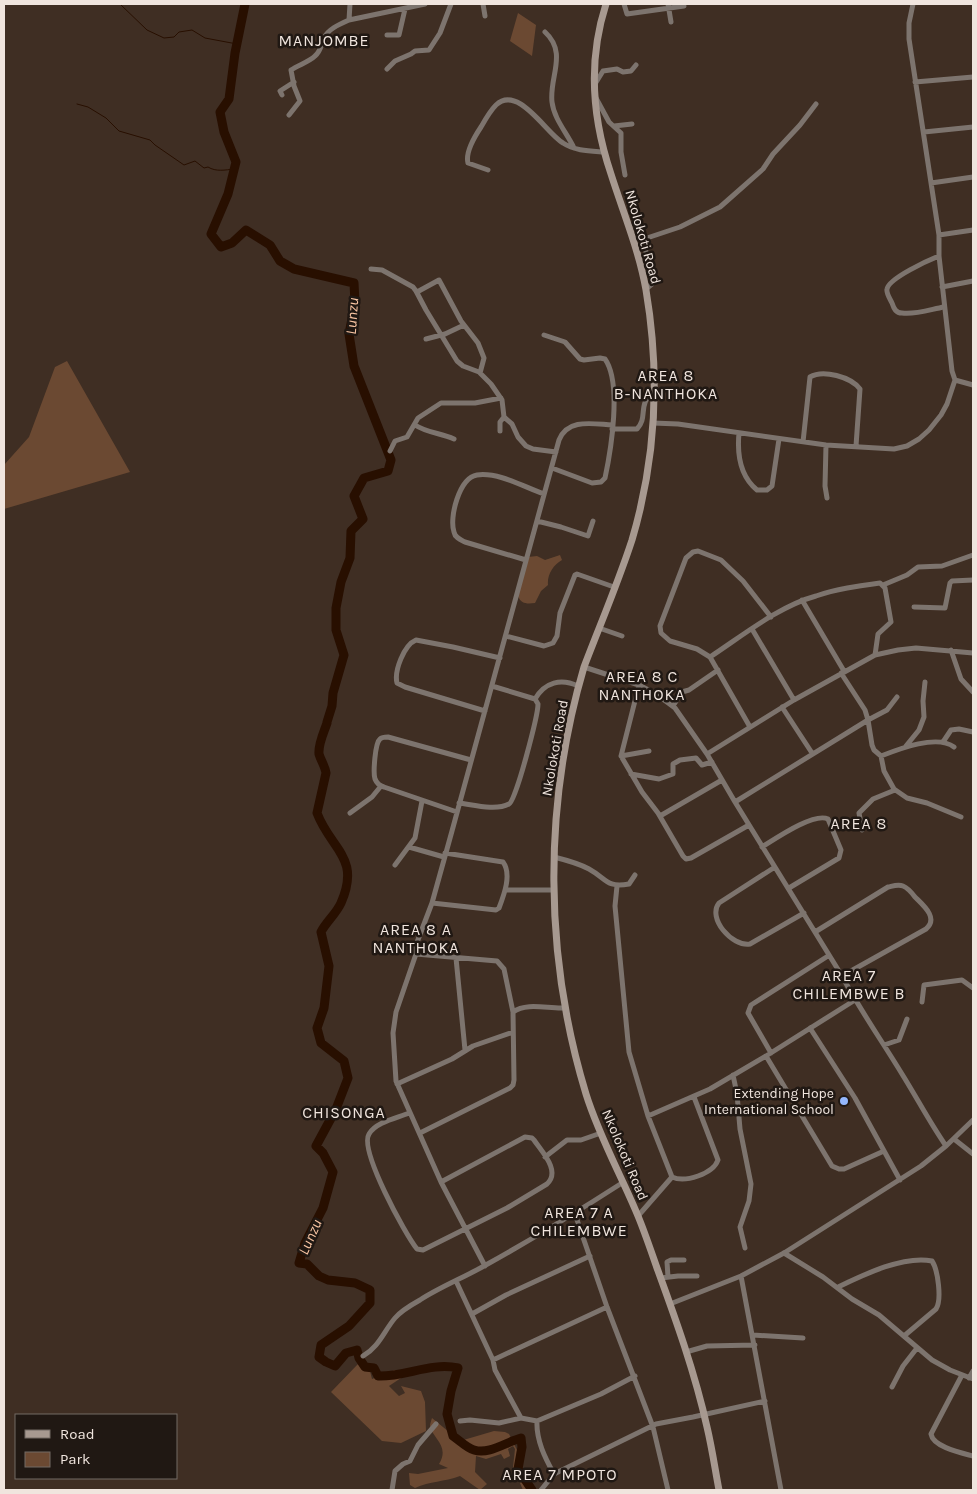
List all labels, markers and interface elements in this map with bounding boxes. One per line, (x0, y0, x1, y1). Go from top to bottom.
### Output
district label: MANJOMBE (279, 31, 369, 50)
street label: Nkolokoti Road (621, 188, 665, 286)
water label: Lunzu (342, 297, 362, 335)
district label: AREA 8 B-NANTHOKA (614, 366, 718, 403)
district label: AREA 8 C NANTHOKA (598, 667, 686, 704)
street label: Nkolokoti Road (538, 699, 572, 797)
district label: AREA 8 (831, 814, 887, 833)
district label: AREA 8 A NANTHOKA (372, 920, 460, 957)
district label: AREA 7 CHILEMBWE B (793, 966, 906, 1003)
place label: Extending Hope International School (704, 1085, 834, 1118)
marker: Extending Hope International School (838, 1095, 850, 1107)
district label: CHISONGA (302, 1103, 386, 1122)
street label: Nkolokoti Road (598, 1107, 652, 1203)
district label: AREA 7 A CHILEMBWE (530, 1203, 628, 1240)
water label: Lunzu (294, 1216, 326, 1258)
legend (15, 1414, 178, 1479)
text: Road (60, 1425, 95, 1443)
text: Park (60, 1450, 90, 1468)
district label: AREA 7 MPOTO (502, 1465, 618, 1484)

